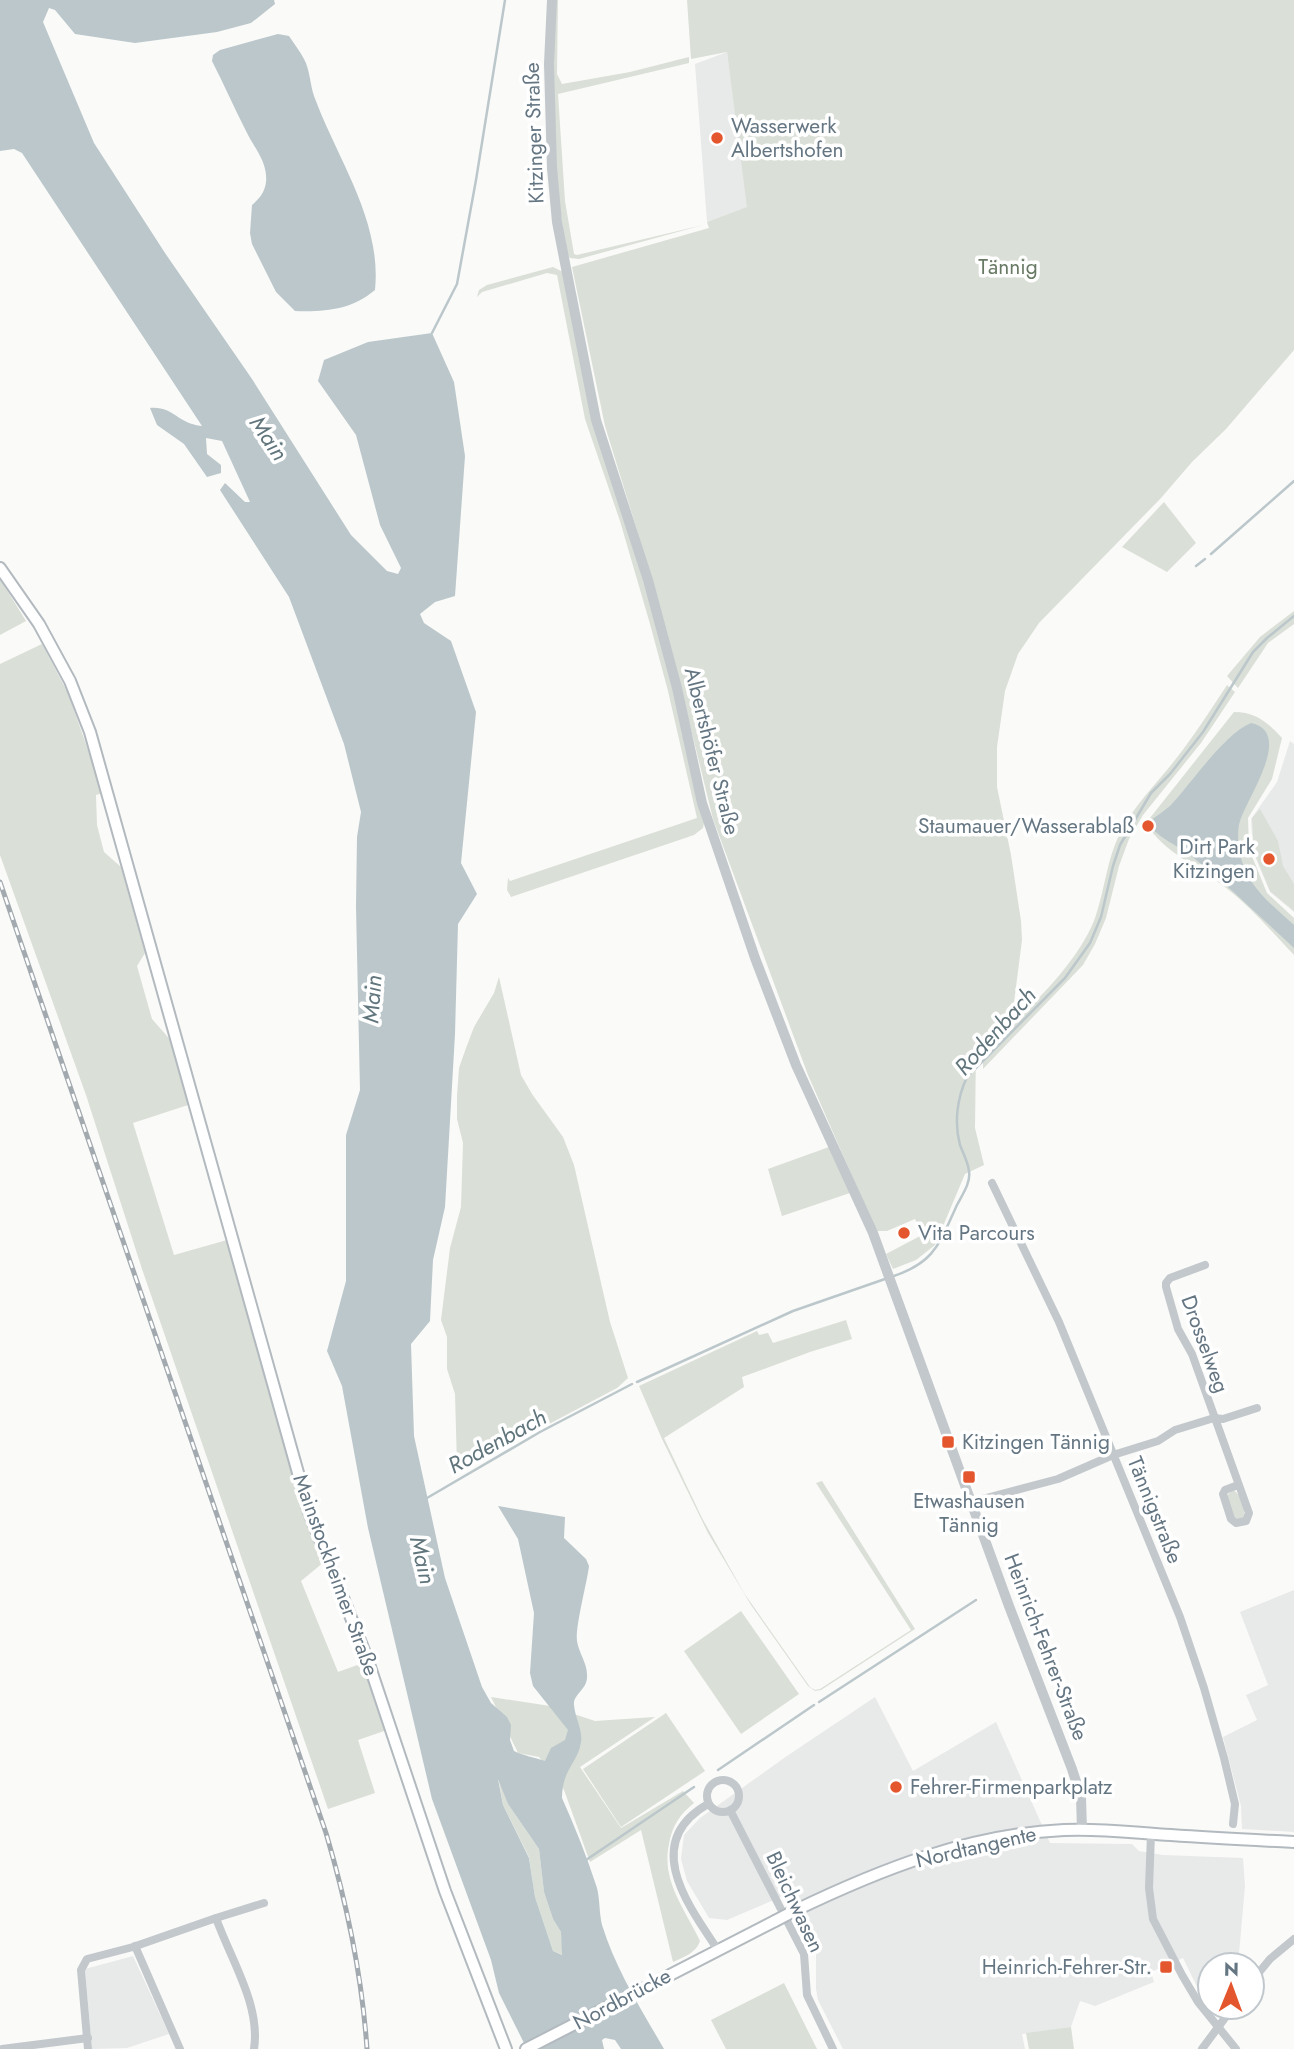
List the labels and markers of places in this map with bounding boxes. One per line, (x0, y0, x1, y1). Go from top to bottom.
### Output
place label: Wasserwerk Albertshofen (731, 111, 844, 165)
marker: Wasserwerk Albertshofen (709, 130, 725, 146)
place label: Staumauer/Wasserablaß (918, 811, 1134, 841)
marker: Staumauer/Wasserablaß (1140, 818, 1156, 834)
place label: Dirt Park Kitzingen (1173, 832, 1256, 886)
marker: Dirt Park Kitzingen (1261, 851, 1277, 867)
place label: Vita Parcours (918, 1218, 1035, 1248)
marker: Vita Parcours (896, 1225, 912, 1241)
place label: Kitzingen Tännig (962, 1427, 1110, 1457)
marker: Kitzingen Tännig (940, 1434, 956, 1450)
marker: Etwashausen Tännig (961, 1469, 977, 1485)
place label: Etwashausen Tännig (913, 1486, 1025, 1540)
place label: Fehrer-Firmenparkplatz (910, 1772, 1113, 1802)
marker: Fehrer-Firmenparkplatz (888, 1779, 904, 1795)
place label: Heinrich-Fehrer-Str. (982, 1952, 1152, 1982)
marker: Heinrich-Fehrer-Str. (1158, 1959, 1174, 1975)

